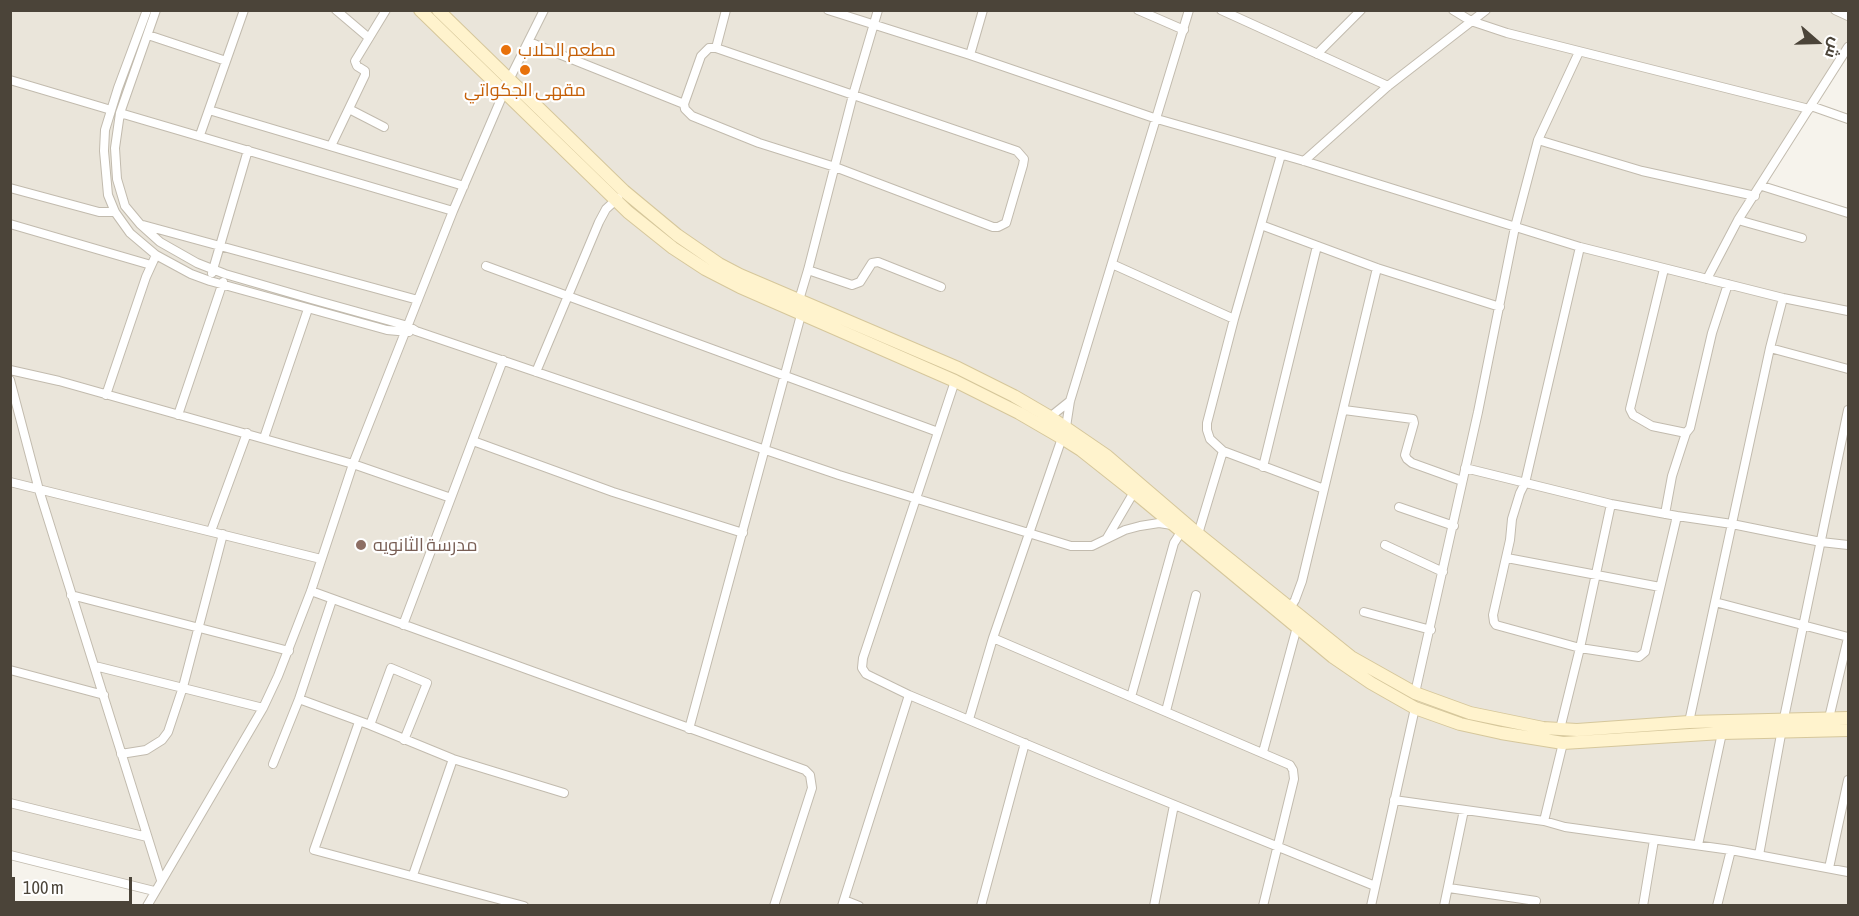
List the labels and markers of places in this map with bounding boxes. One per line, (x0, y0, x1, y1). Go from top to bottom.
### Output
place label: مطعم الحلاب (518, 39, 616, 61)
marker: مطعم الحلاب (499, 43, 513, 57)
marker: مقهى الجكواتي (518, 63, 532, 77)
place label: مقهى الجكواتي (464, 79, 586, 101)
place label: مدرسة الثانويه (373, 534, 477, 556)
marker: مدرسة الثانويه (354, 538, 368, 552)

